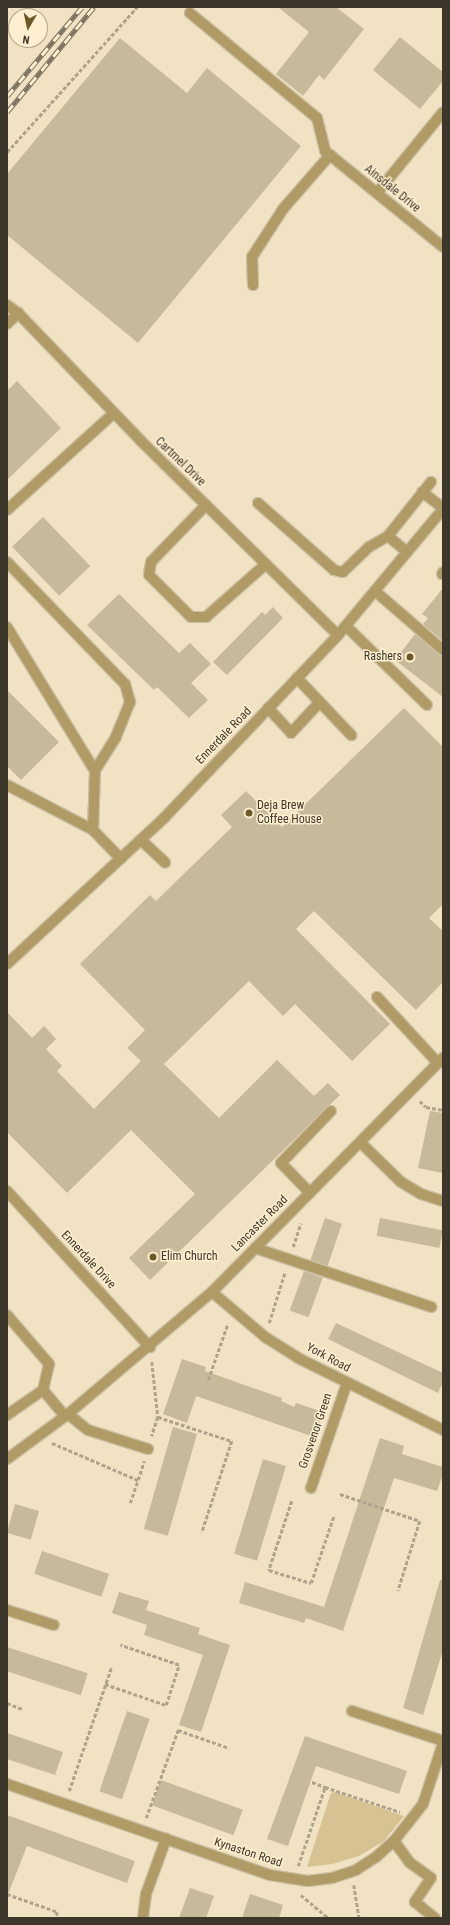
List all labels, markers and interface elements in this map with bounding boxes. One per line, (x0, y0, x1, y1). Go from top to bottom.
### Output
north arrow (8, 8, 48, 48)
text: N (22, 32, 31, 46)
street label: Ainsdale Drive (361, 162, 423, 216)
street label: Cartmel Drive (152, 435, 208, 489)
place label: Rashers (364, 650, 402, 664)
marker: Rashers (405, 652, 415, 662)
street label: Ennerdale Road (193, 704, 255, 768)
place label: Deja Brew Coffee House (257, 799, 322, 827)
marker: Deja Brew Coffee House (244, 808, 254, 818)
street label: Lancaster Road (229, 1193, 291, 1255)
street label: Ennerdale Drive (58, 1228, 118, 1292)
place label: Elim Church (161, 1250, 218, 1264)
marker: Elim Church (148, 1252, 158, 1262)
street label: York Road (303, 1340, 353, 1376)
street label: Grosvenor Green (296, 1391, 336, 1471)
street label: Kynaston Road (212, 1835, 284, 1871)

